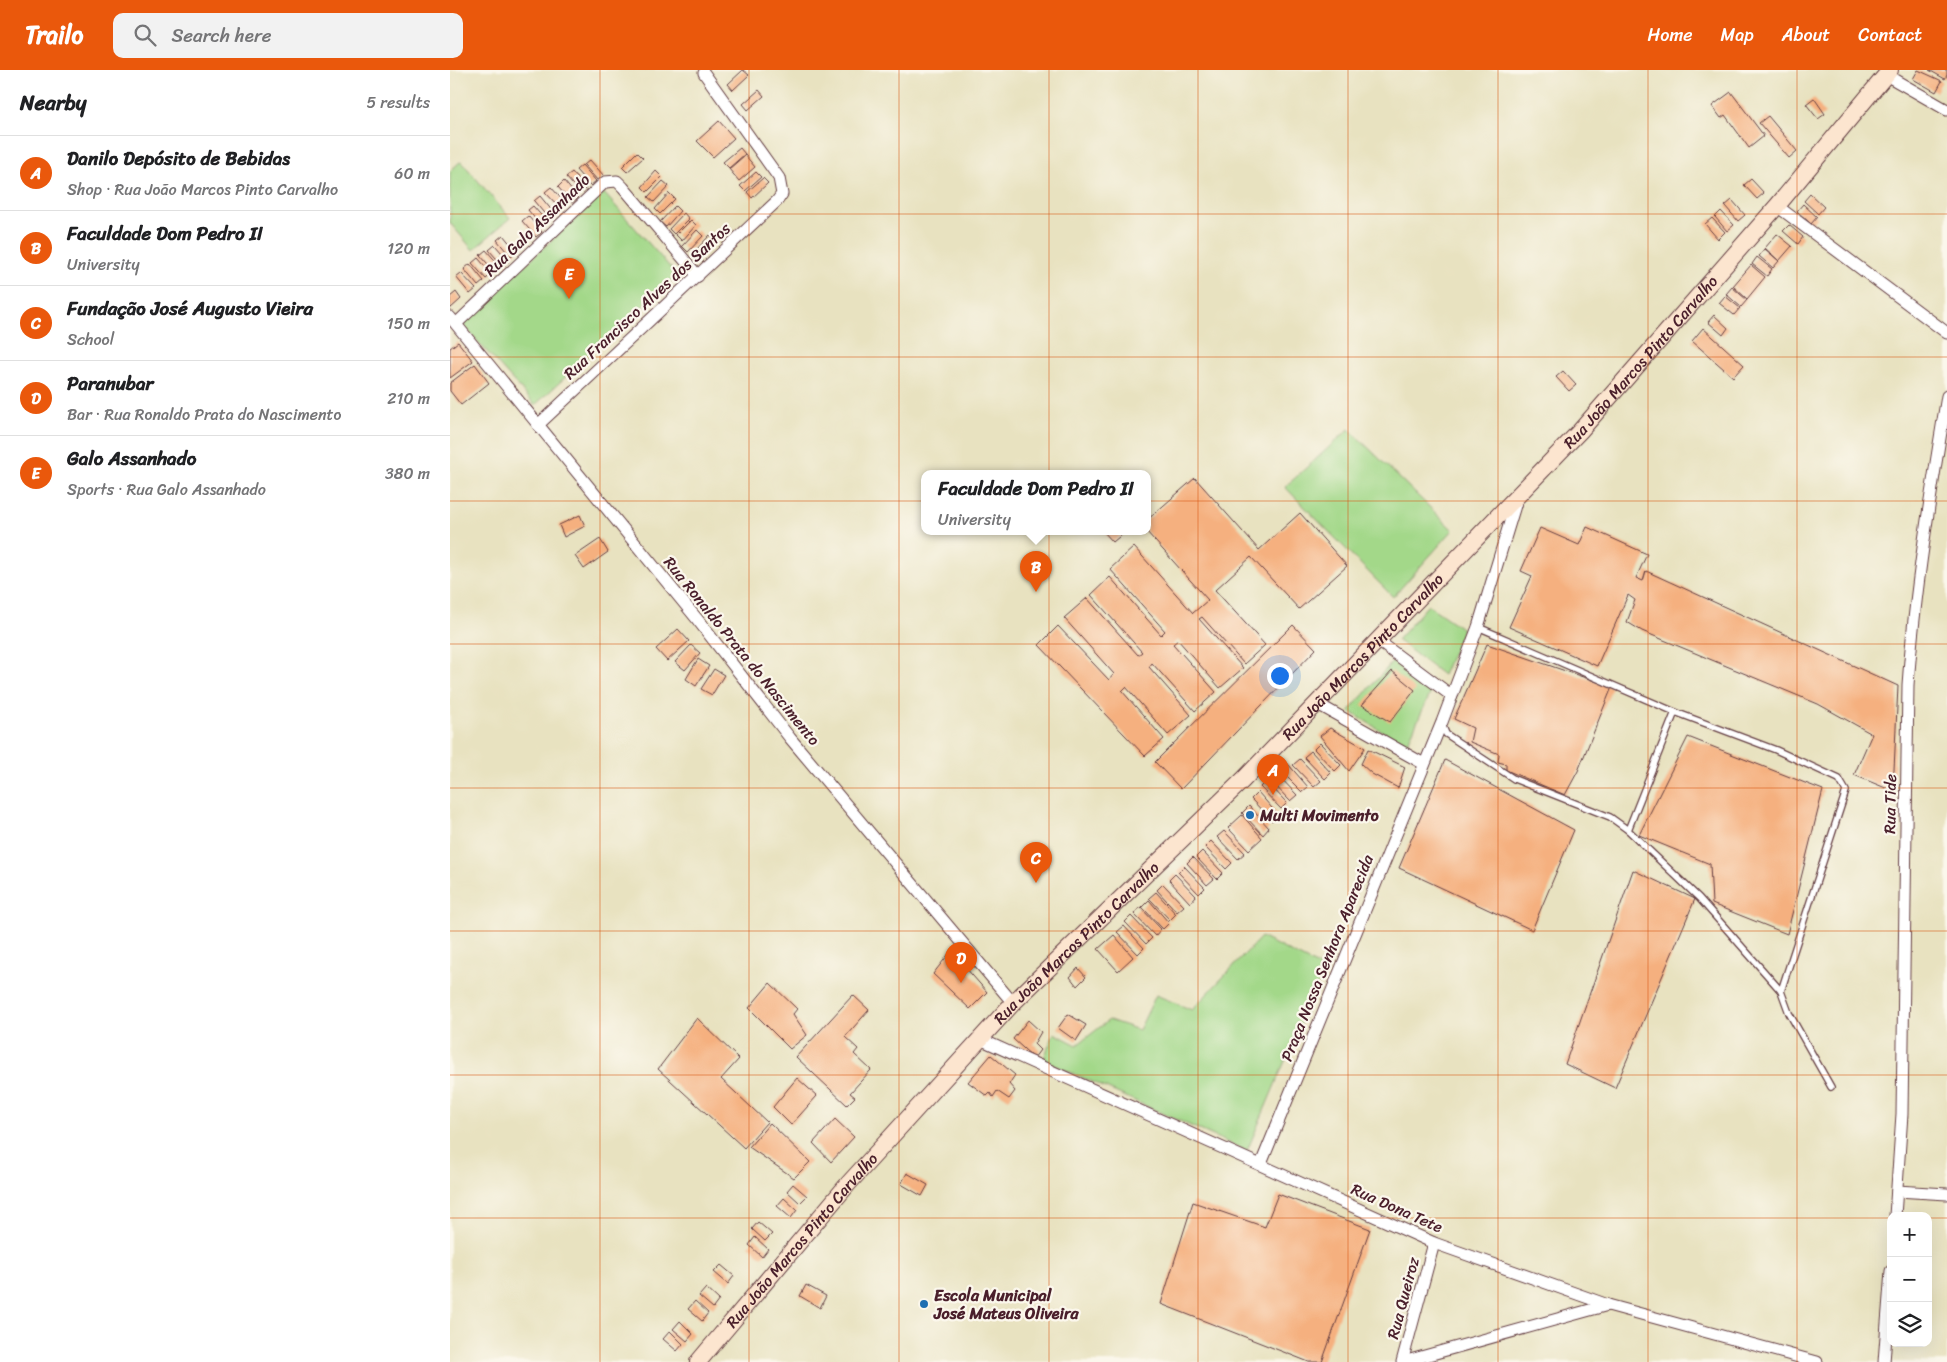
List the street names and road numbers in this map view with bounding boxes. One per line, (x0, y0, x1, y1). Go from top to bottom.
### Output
street label: Rua Galo Assanhado (477, 166, 597, 284)
street label: Rua Francisco Alves dos Santos (556, 215, 738, 387)
street label: Rua João Marcos Pinto Carvalho (1556, 268, 1725, 456)
street label: Rua Ronaldo Prata do Nascimento (656, 550, 828, 752)
street label: Rua João Marcos Pinto Carvalho (1274, 566, 1451, 747)
street label: Rua Tide (1875, 774, 1905, 834)
street label: Praça Nossa Senhora Aparecida (1272, 849, 1382, 1066)
street label: Rua João Marcos Pinto Carvalho (990, 857, 1162, 1029)
street label: Rua João Marcos Pinto Carvalho (718, 1145, 885, 1335)
street label: Rua Dona Tete (1346, 1175, 1448, 1241)
street label: Rua Queiroz (1378, 1253, 1428, 1342)

